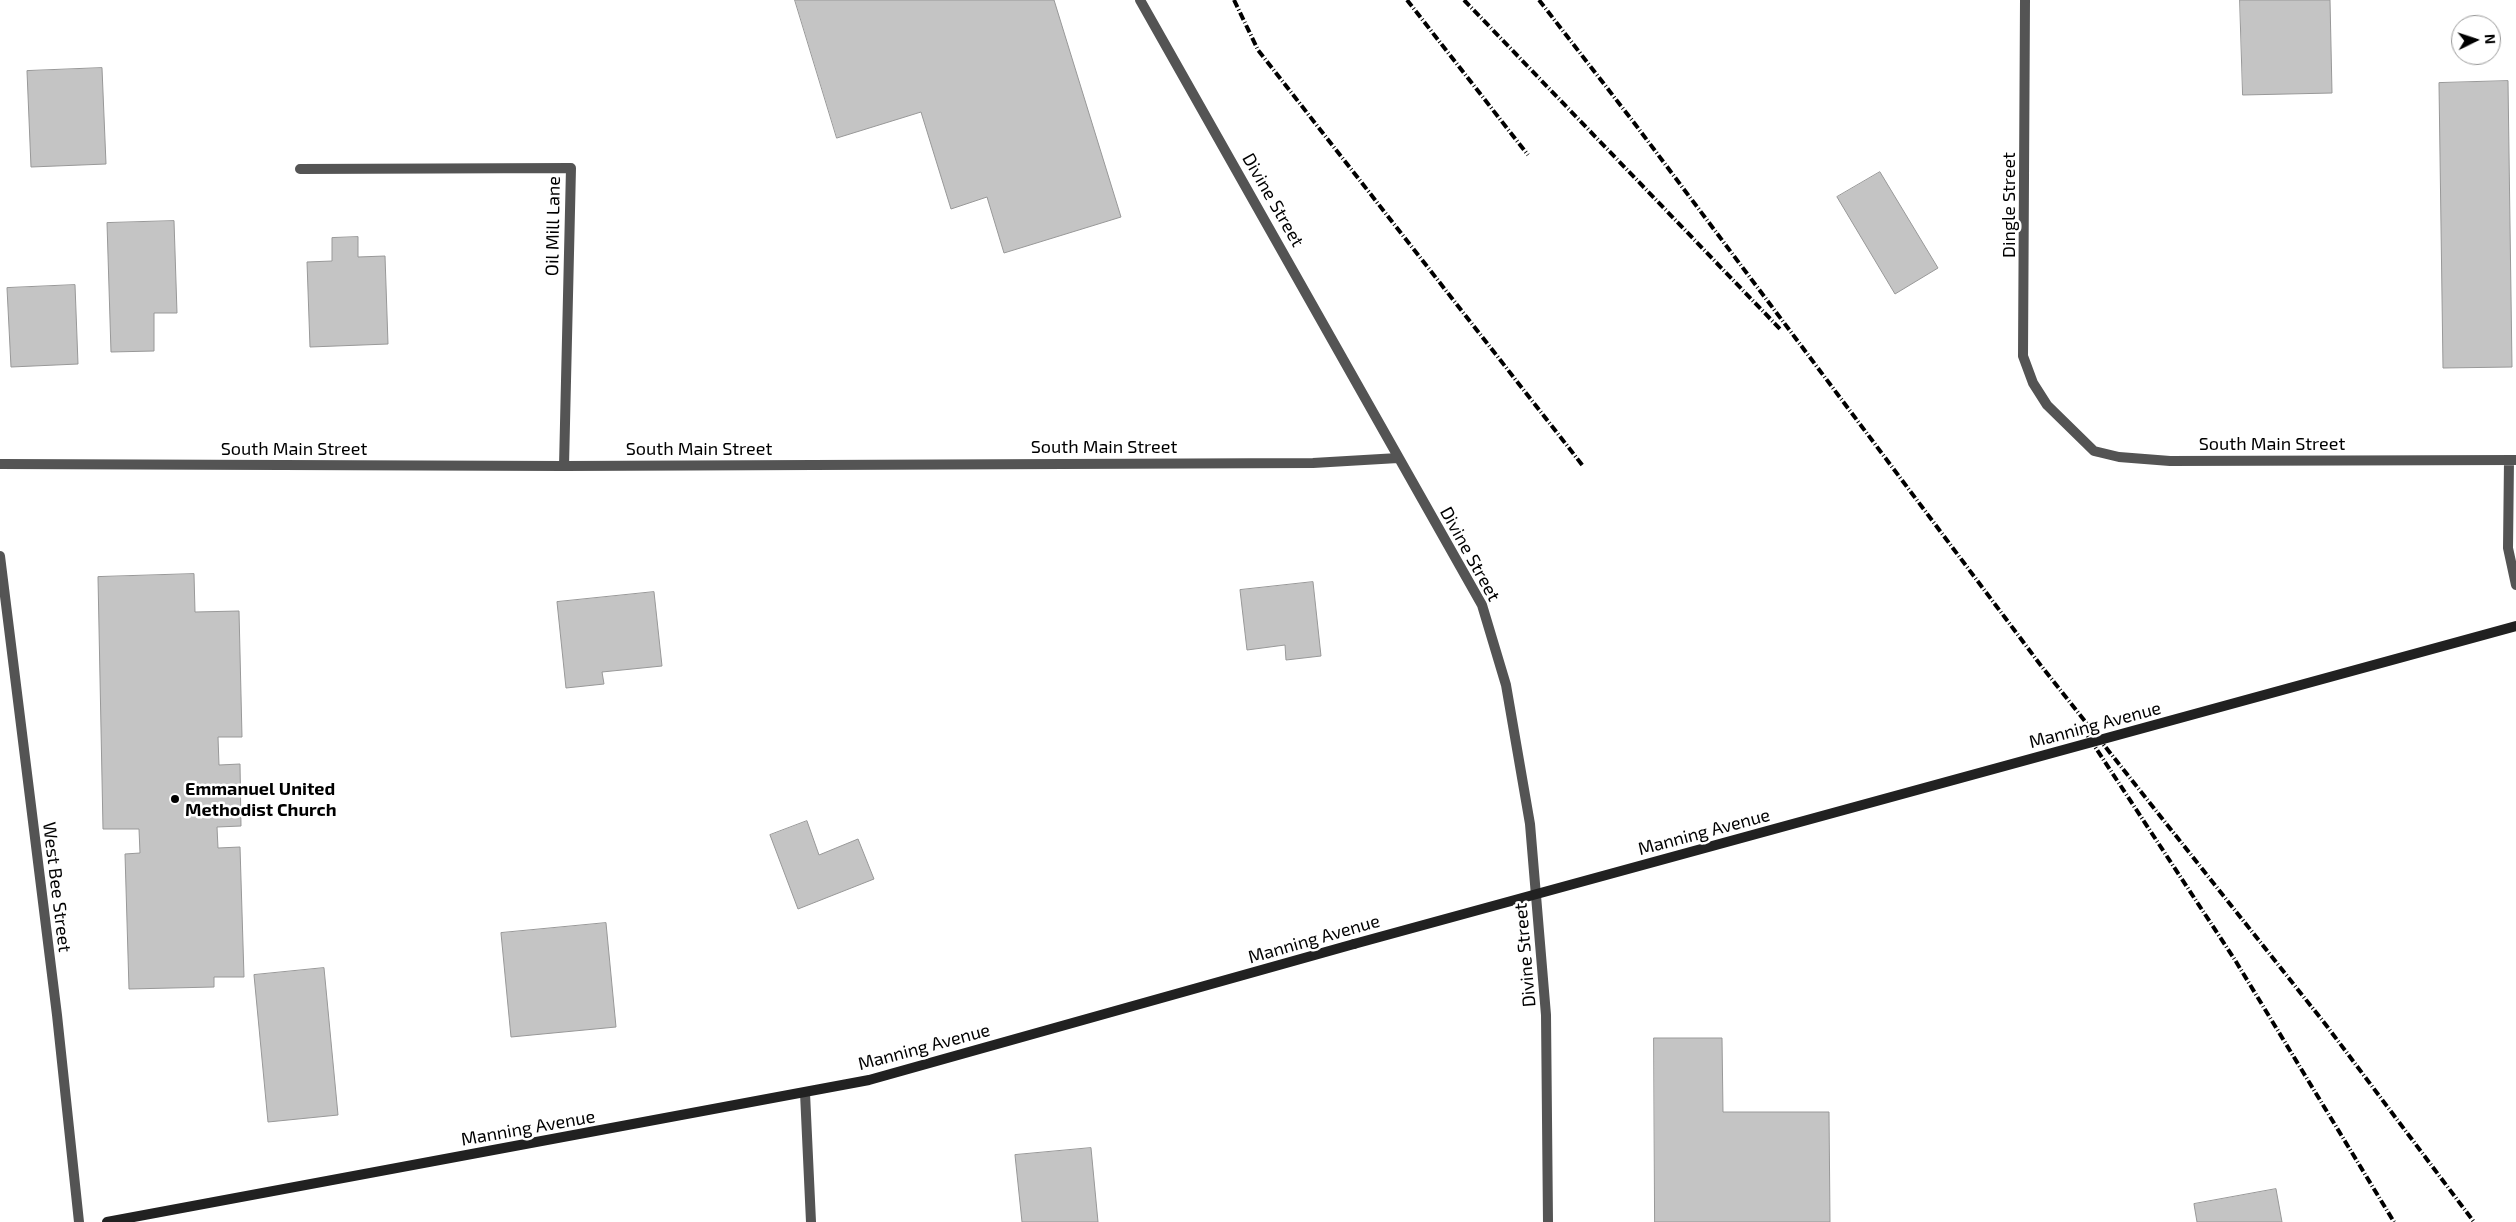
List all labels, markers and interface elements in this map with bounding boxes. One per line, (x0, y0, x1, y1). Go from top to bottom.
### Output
north arrow (2451, 15, 2501, 65)
text: N (2482, 33, 2499, 45)
street label: Divine Street (1238, 149, 1308, 251)
street label: Dingle Street (1998, 152, 2020, 258)
street label: Oil Mill Lane (541, 176, 565, 276)
street label: South Main Street (2199, 433, 2345, 455)
street label: South Main Street (1031, 436, 1177, 458)
street label: South Main Street (221, 438, 367, 460)
street label: South Main Street (626, 438, 772, 460)
street label: Divine Street (1435, 503, 1505, 605)
street label: Manning Avenue (2027, 697, 2163, 753)
place label: Emmanuel United Methodist Church (185, 778, 337, 821)
marker: Emmanuel United Methodist Church (169, 793, 181, 805)
street label: Manning Avenue (1636, 804, 1772, 860)
street label: West Bee Street (38, 821, 76, 953)
street label: Divine Street (1510, 902, 1540, 1008)
street label: Manning Avenue (1246, 910, 1382, 968)
street label: Manning Avenue (856, 1019, 992, 1075)
street label: Manning Avenue (459, 1106, 597, 1150)

